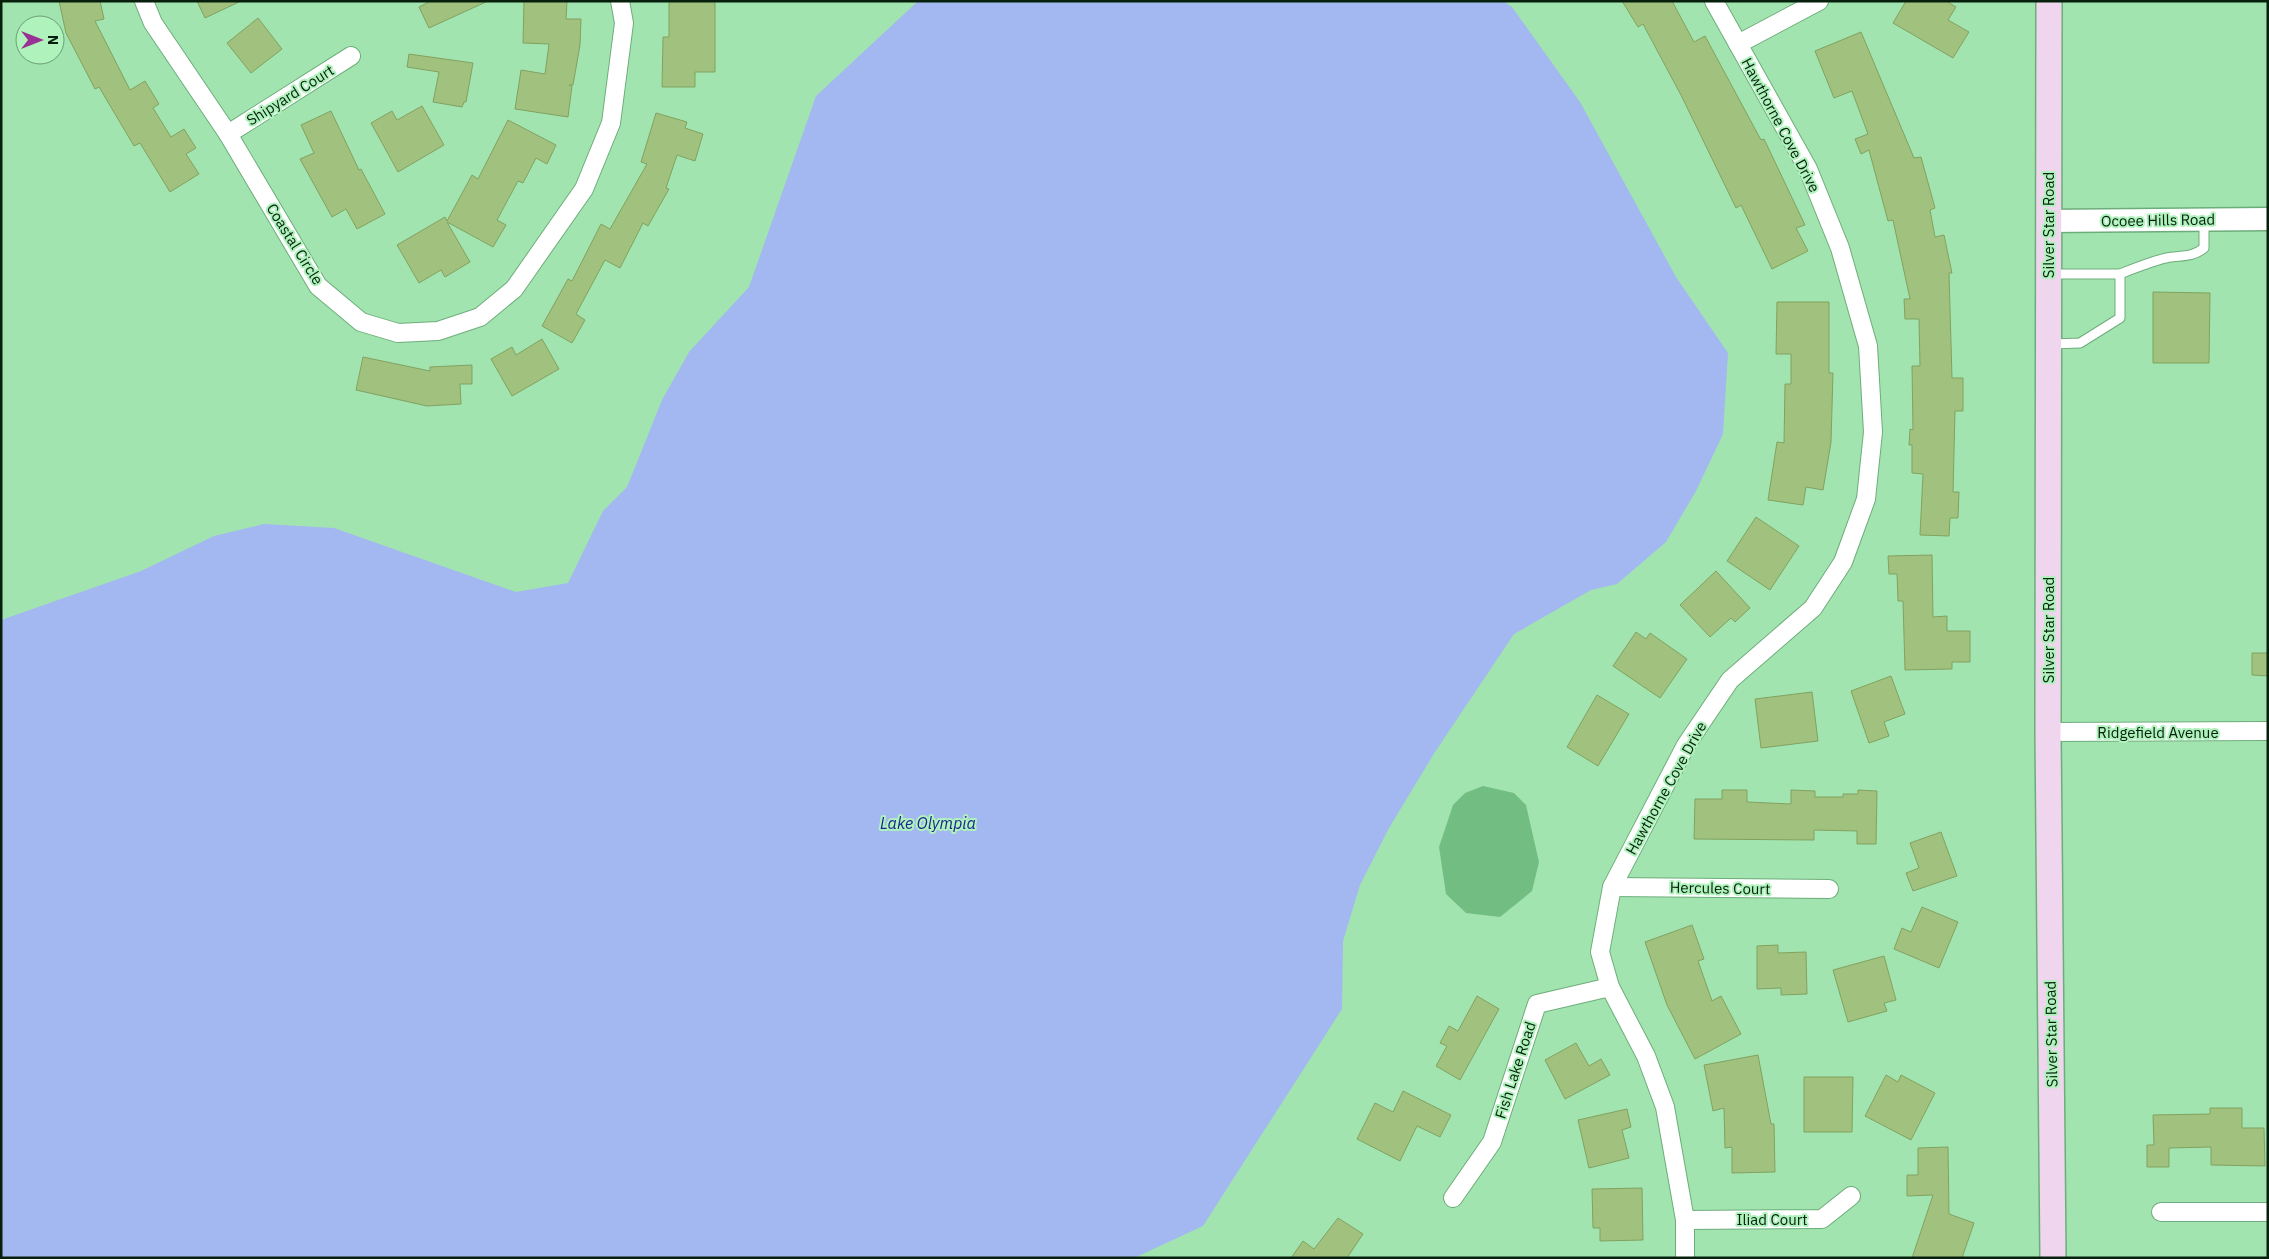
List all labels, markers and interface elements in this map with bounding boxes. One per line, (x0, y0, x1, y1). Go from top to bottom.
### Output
north arrow (15, 15, 65, 65)
text: N (44, 35, 62, 45)
street label: Hawthorne Cove Drive (1738, 55, 1824, 195)
street label: Shipyard Court (243, 61, 337, 129)
street label: Silver Star Road (2039, 172, 2058, 278)
street label: Coastal Circle (263, 200, 327, 288)
street label: Ocoee Hills Road (2101, 210, 2215, 230)
street label: Silver Star Road (2039, 577, 2058, 683)
street label: Hawthorne Cove Drive (1621, 718, 1711, 858)
street label: Ridgefield Avenue (2097, 723, 2219, 742)
water label: Lake Olympia (880, 813, 976, 833)
street label: Hercules Court (1670, 878, 1770, 898)
street label: Silver Star Road (2041, 981, 2061, 1087)
street label: Fish Lake Road (1490, 1019, 1540, 1121)
street label: Iliad Court (1736, 1210, 1808, 1229)

